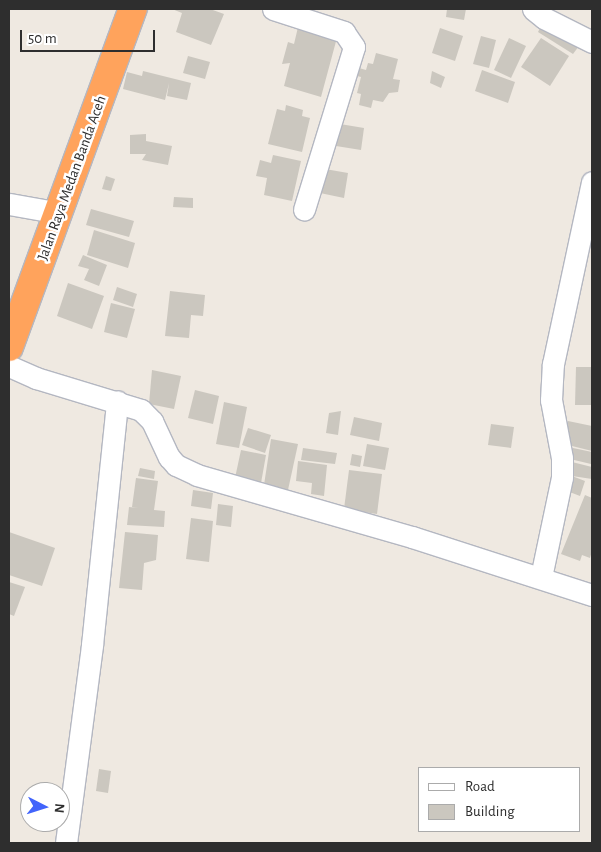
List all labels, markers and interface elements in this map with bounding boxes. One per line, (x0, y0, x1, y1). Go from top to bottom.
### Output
scale bar (22, 20, 158, 52)
text: 50 m (28, 31, 57, 46)
street label: Jalan Raya Medan Banda Aceh (34, 93, 110, 263)
legend (418, 767, 581, 832)
text: Road (465, 779, 495, 794)
north arrow (20, 782, 70, 832)
text: N (52, 803, 66, 814)
text: Building (465, 804, 515, 819)

